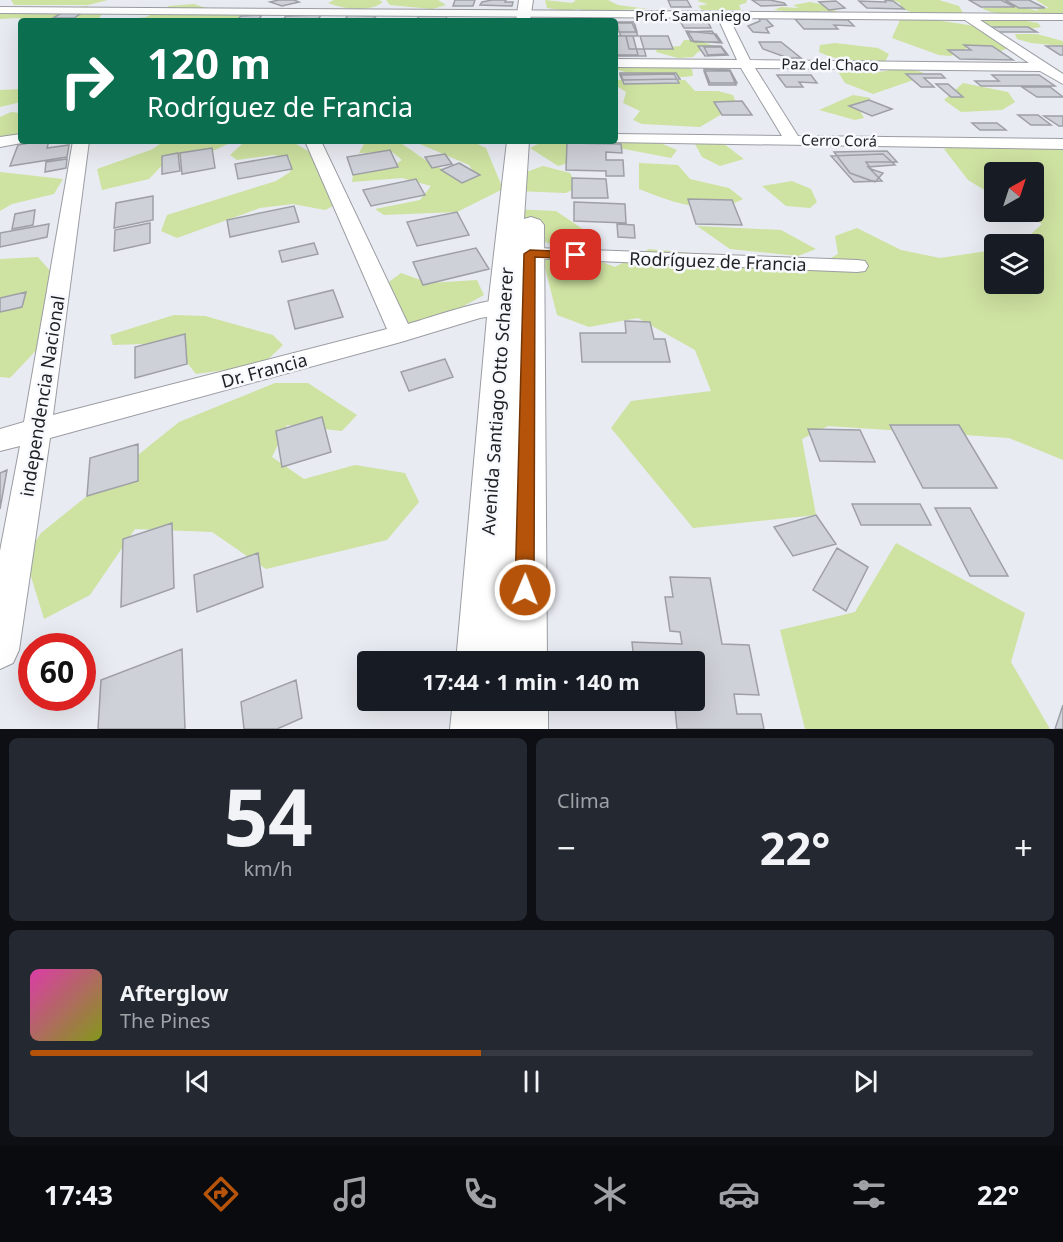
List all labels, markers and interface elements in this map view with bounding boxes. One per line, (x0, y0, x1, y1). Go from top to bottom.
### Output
street label: Prof. Samaniego (635, 5, 751, 25)
text: 120 m (147, 34, 271, 91)
icon: right (48, 42, 126, 120)
street label: Paz del Chaco (781, 53, 879, 75)
text: Rodríguez de Francia (147, 88, 413, 125)
street label: Cerro Corá (801, 129, 877, 151)
north arrow (984, 162, 1044, 222)
map controls (984, 162, 1044, 294)
pin (550, 229, 601, 280)
button: layers (984, 234, 1044, 294)
icon: arrive (559, 238, 592, 271)
street label: Rodríguez de Francia (629, 246, 807, 276)
street label: Avenida Santiago Otto Schaerer (476, 266, 518, 536)
street label: independencia Nacional (14, 294, 70, 498)
street label: Dr. Francia (218, 347, 310, 393)
position arrow (493, 558, 557, 622)
speed limit sign: 60 (18, 633, 96, 711)
text: 17:44 · 1 min · 140 m (422, 666, 640, 696)
text: 54 (223, 763, 313, 869)
text: Clima (557, 787, 610, 814)
text: 22° (760, 817, 830, 878)
text: − (557, 825, 576, 870)
text: + (1014, 825, 1033, 870)
text: km/h (243, 855, 293, 882)
text: Afterglow (120, 977, 229, 1007)
text: The Pines (120, 1007, 210, 1034)
icon: previous (181, 1065, 214, 1098)
icon: pause (515, 1065, 548, 1098)
icon: next (849, 1065, 882, 1098)
icon: directions (200, 1173, 242, 1215)
icon: music (330, 1173, 372, 1215)
icon: phone (459, 1173, 501, 1215)
icon: climate (589, 1173, 631, 1215)
icon: car (718, 1173, 760, 1215)
icon: filters (848, 1173, 890, 1215)
text: 17:43 (44, 1176, 113, 1213)
text: 22° (977, 1176, 1019, 1213)

